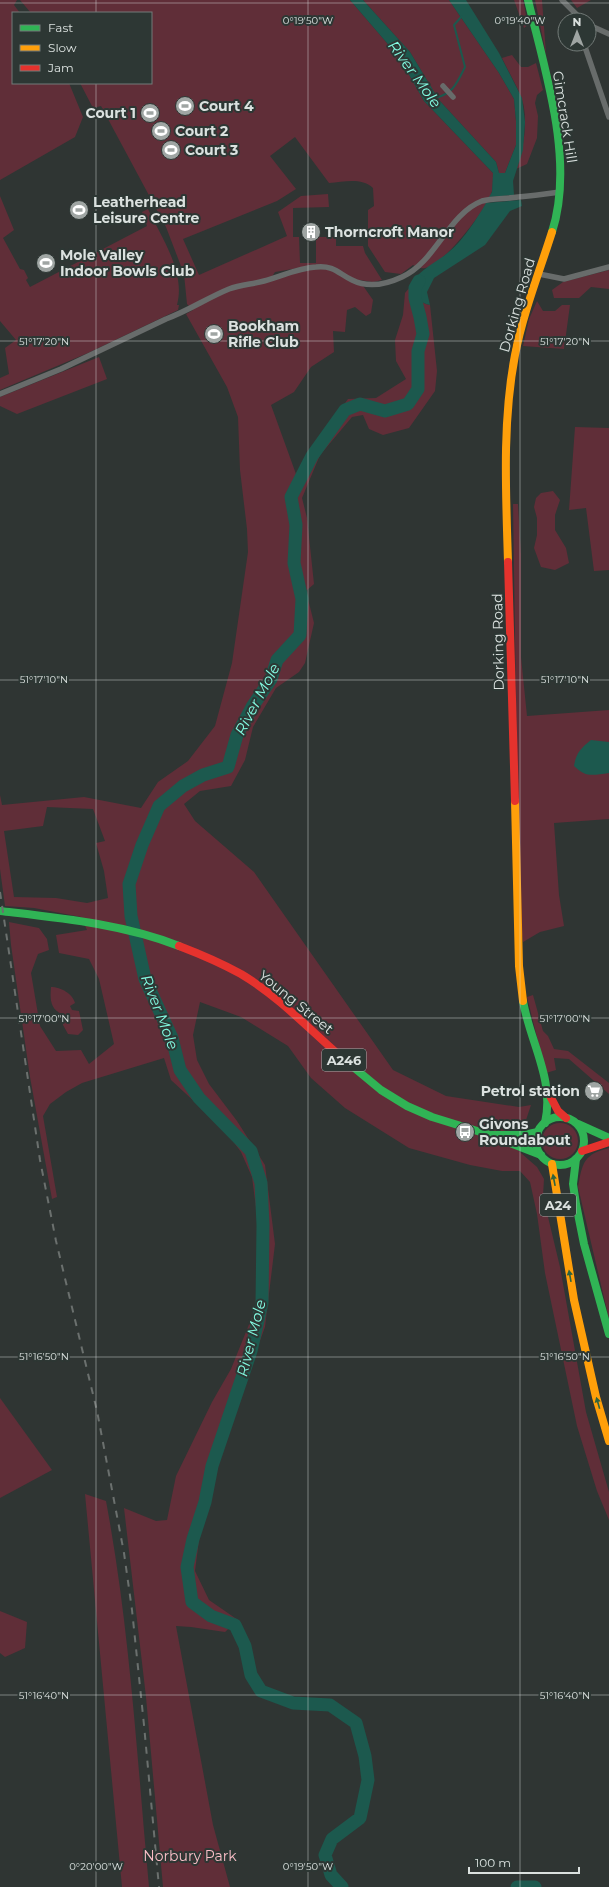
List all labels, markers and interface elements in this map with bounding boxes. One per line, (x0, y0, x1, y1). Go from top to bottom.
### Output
legend (12, 12, 152, 84)
north arrow (557, 12, 597, 52)
text: 0°19'50"W (283, 14, 333, 27)
text: 0°19'40"W (495, 14, 545, 27)
text: N (573, 15, 581, 29)
text: Fast (48, 20, 73, 35)
water label: River Mole (384, 37, 446, 111)
text: Slow (48, 40, 77, 55)
text: Jam (47, 60, 74, 75)
street label: Gimcrack Hill (549, 70, 581, 164)
sports icon: Court 4 (174, 95, 196, 117)
place label: Court 4 (199, 97, 254, 115)
sports icon: Court 1 (139, 102, 161, 124)
place label: Court 1 (86, 104, 136, 122)
sports icon: Court 2 (150, 120, 172, 142)
place label: Court 2 (175, 122, 228, 140)
sports icon: Court 3 (160, 139, 182, 161)
place label: Court 3 (185, 141, 238, 159)
place label: Leatherhead Leisure Centre (93, 193, 200, 227)
sports icon: Leatherhead Leisure Centre (68, 199, 90, 221)
building icon: Thorncroft Manor (300, 221, 322, 243)
place label: Thorncroft Manor (325, 223, 454, 241)
place label: Mole Valley Indoor Bowls Club (60, 246, 195, 280)
sports icon: Mole Valley Indoor Bowls Club (35, 252, 57, 274)
street label: Dorking Road (495, 256, 539, 354)
place label: Bookham Rifle Club (228, 317, 299, 351)
sports icon: Bookham Rifle Club (203, 323, 225, 345)
text: 51°17'20"N (19, 335, 69, 348)
text: 51°17'20"N (540, 335, 590, 348)
street label: Dorking Road (488, 593, 508, 691)
water label: River Mole (230, 660, 284, 738)
text: 51°17'10"N (20, 673, 68, 686)
text: 51°17'10"N (541, 673, 589, 686)
street label: Young Street (255, 966, 337, 1038)
water label: River Mole (137, 972, 183, 1052)
text: 51°17'00"N (19, 1012, 69, 1025)
text: 51°17'00"N (540, 1012, 590, 1025)
road number: A246 (322, 1049, 366, 1071)
supermarket icon: Petrol station (583, 1080, 605, 1102)
place label: Petrol station (481, 1082, 580, 1100)
place label: Givons Roundabout (479, 1115, 571, 1149)
bus stop icon: Givons Roundabout (454, 1121, 476, 1143)
one-way arrow (551, 1174, 557, 1186)
road number: A24 (540, 1194, 576, 1216)
one-way arrow (567, 1270, 573, 1282)
water label: River Mole (232, 1298, 270, 1378)
text: 51°16'50"N (19, 1350, 69, 1363)
text: 51°16'50"N (540, 1350, 590, 1363)
one-way arrow (595, 1397, 601, 1409)
text: 51°16'40"N (19, 1689, 69, 1702)
text: 51°16'40"N (540, 1689, 590, 1702)
park label: Norbury Park (143, 1847, 237, 1865)
scale bar (469, 1849, 579, 1875)
text: 100 m (475, 1855, 511, 1870)
text: 0°20'00"W (69, 1860, 123, 1873)
text: 0°19'50"W (283, 1860, 333, 1873)

